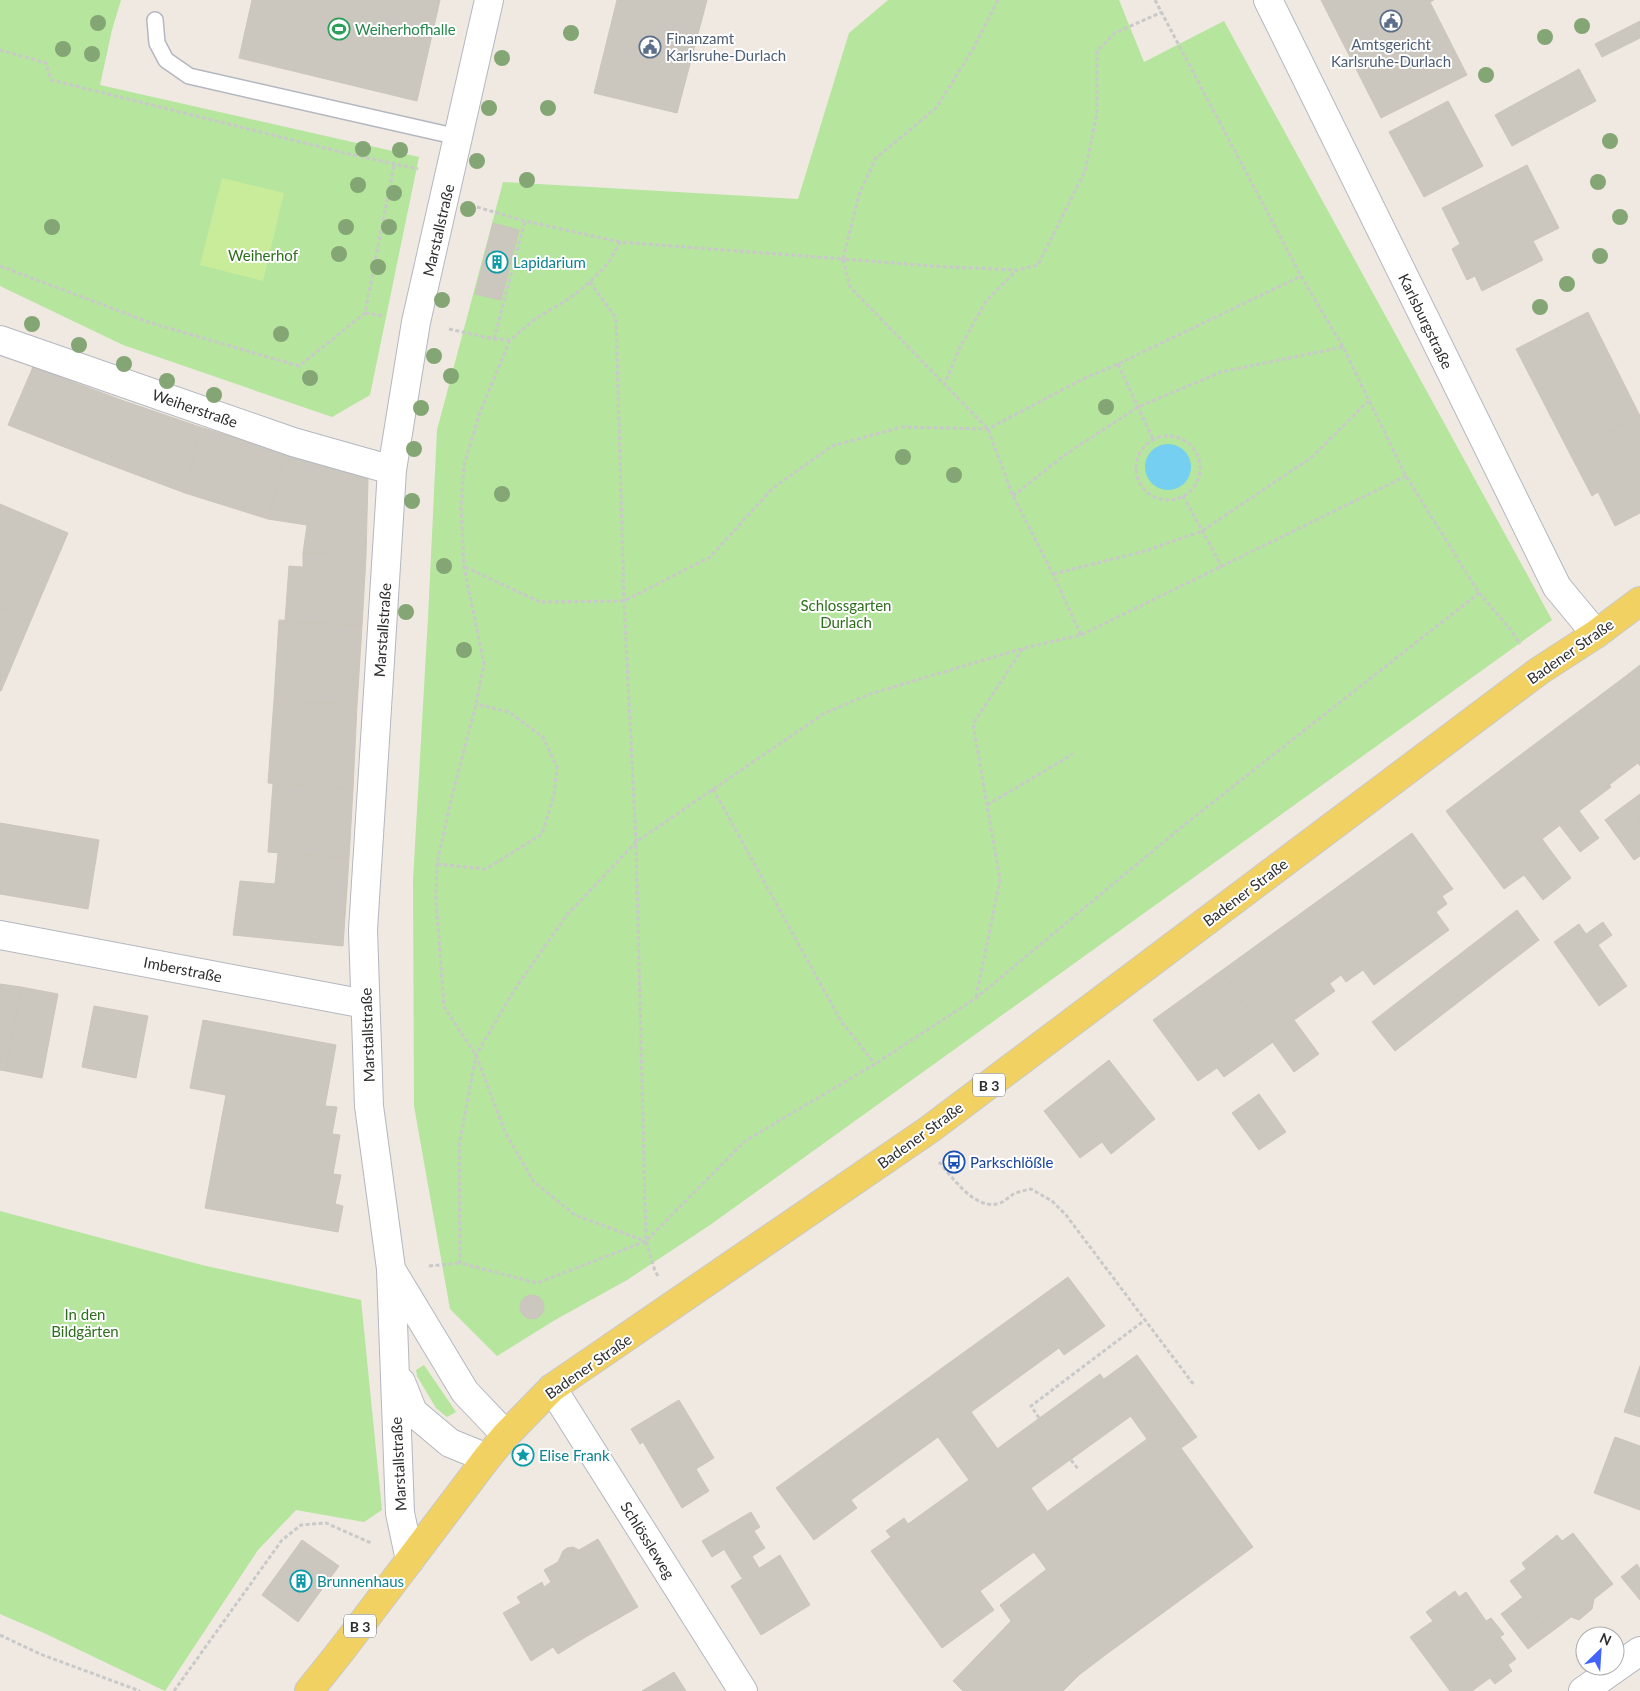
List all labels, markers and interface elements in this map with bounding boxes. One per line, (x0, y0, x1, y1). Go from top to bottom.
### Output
public building icon: Amtsgericht Karlsruhe-Durlach (1379, 9, 1403, 33)
sports icon: Weiherhofhalle (327, 17, 351, 41)
place label: Weiherhofhalle (355, 20, 456, 38)
place label: Finanzamt Karlsruhe-Durlach (666, 29, 786, 64)
public building icon: Finanzamt Karlsruhe-Durlach (638, 35, 662, 59)
place label: Amtsgericht Karlsruhe-Durlach (1331, 35, 1451, 70)
street label: Marstallstraße (419, 182, 457, 278)
park label: Weiherhof (228, 246, 299, 264)
building icon: Lapidarium (485, 250, 509, 274)
place label: Lapidarium (513, 253, 586, 271)
street label: Karlsburgstraße (1395, 270, 1457, 372)
street label: Weiherstraße (150, 385, 240, 431)
street label: Marstallstraße (370, 582, 394, 678)
park label: Schlossgarten Durlach (801, 596, 891, 631)
street label: Badener Straße (1523, 615, 1617, 687)
street label: Badener Straße (1199, 854, 1291, 930)
street label: Imberstraße (142, 953, 224, 985)
street label: Marstallstraße (356, 988, 378, 1082)
road number: B 3 (973, 1074, 1005, 1096)
street label: Badener Straße (874, 1098, 966, 1172)
bus stop icon: Parkschlößle (942, 1150, 966, 1174)
place label: Parkschlößle (970, 1153, 1054, 1171)
park label: In den Bildgärten (51, 1305, 119, 1340)
street label: Badener Straße (541, 1330, 635, 1402)
street label: Marstallstraße (387, 1416, 409, 1512)
place icon: Elise Frank (511, 1443, 535, 1467)
place label: Elise Frank (539, 1446, 610, 1464)
street label: Schlössleweg (617, 1498, 679, 1582)
building icon: Brunnenhaus (289, 1569, 313, 1593)
place label: Brunnenhaus (317, 1572, 404, 1590)
road number: B 3 (344, 1614, 376, 1638)
north arrow (1575, 1626, 1625, 1676)
text: N (1597, 1629, 1614, 1649)

